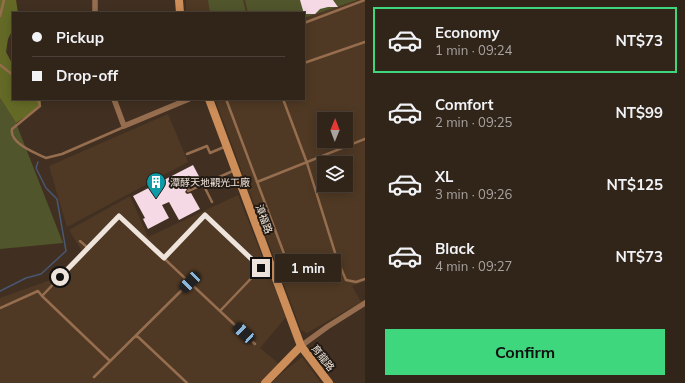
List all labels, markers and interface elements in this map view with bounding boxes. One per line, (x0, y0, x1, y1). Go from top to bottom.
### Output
icon: car (387, 22, 423, 58)
text: Economy (435, 23, 500, 42)
text: Pickup (56, 28, 104, 47)
text: NT$73 (615, 31, 663, 50)
text: 1 min · 09:24 (435, 42, 512, 58)
text: Drop-off (56, 66, 118, 85)
icon: car (387, 94, 423, 130)
text: Comfort (435, 95, 493, 114)
text: NT$99 (615, 103, 663, 122)
north arrow (317, 112, 353, 148)
map controls (317, 112, 353, 192)
text: 2 min · 09:25 (435, 114, 512, 130)
button: layers (317, 156, 353, 192)
icon: car (387, 166, 423, 202)
text: XL (435, 167, 453, 186)
building icon: 潭酵天地觀光工廠 (145, 171, 167, 199)
text: NT$125 (606, 175, 663, 194)
place label: 潭酵天地觀光工廠 (170, 176, 250, 189)
text: 3 min · 09:26 (435, 186, 512, 202)
street label: 漳福路 (253, 203, 275, 235)
icon: car (387, 238, 423, 274)
text: Black (435, 239, 474, 258)
text: NT$73 (615, 247, 663, 266)
callout: 1 min (275, 254, 341, 282)
text: 4 min · 09:27 (435, 258, 512, 274)
route end (252, 259, 270, 277)
text: 1 min (291, 260, 325, 276)
route start (51, 268, 69, 286)
car (177, 269, 203, 295)
car (231, 320, 257, 346)
button: Confirm (385, 329, 665, 375)
street label: 育龍路 (309, 342, 337, 374)

